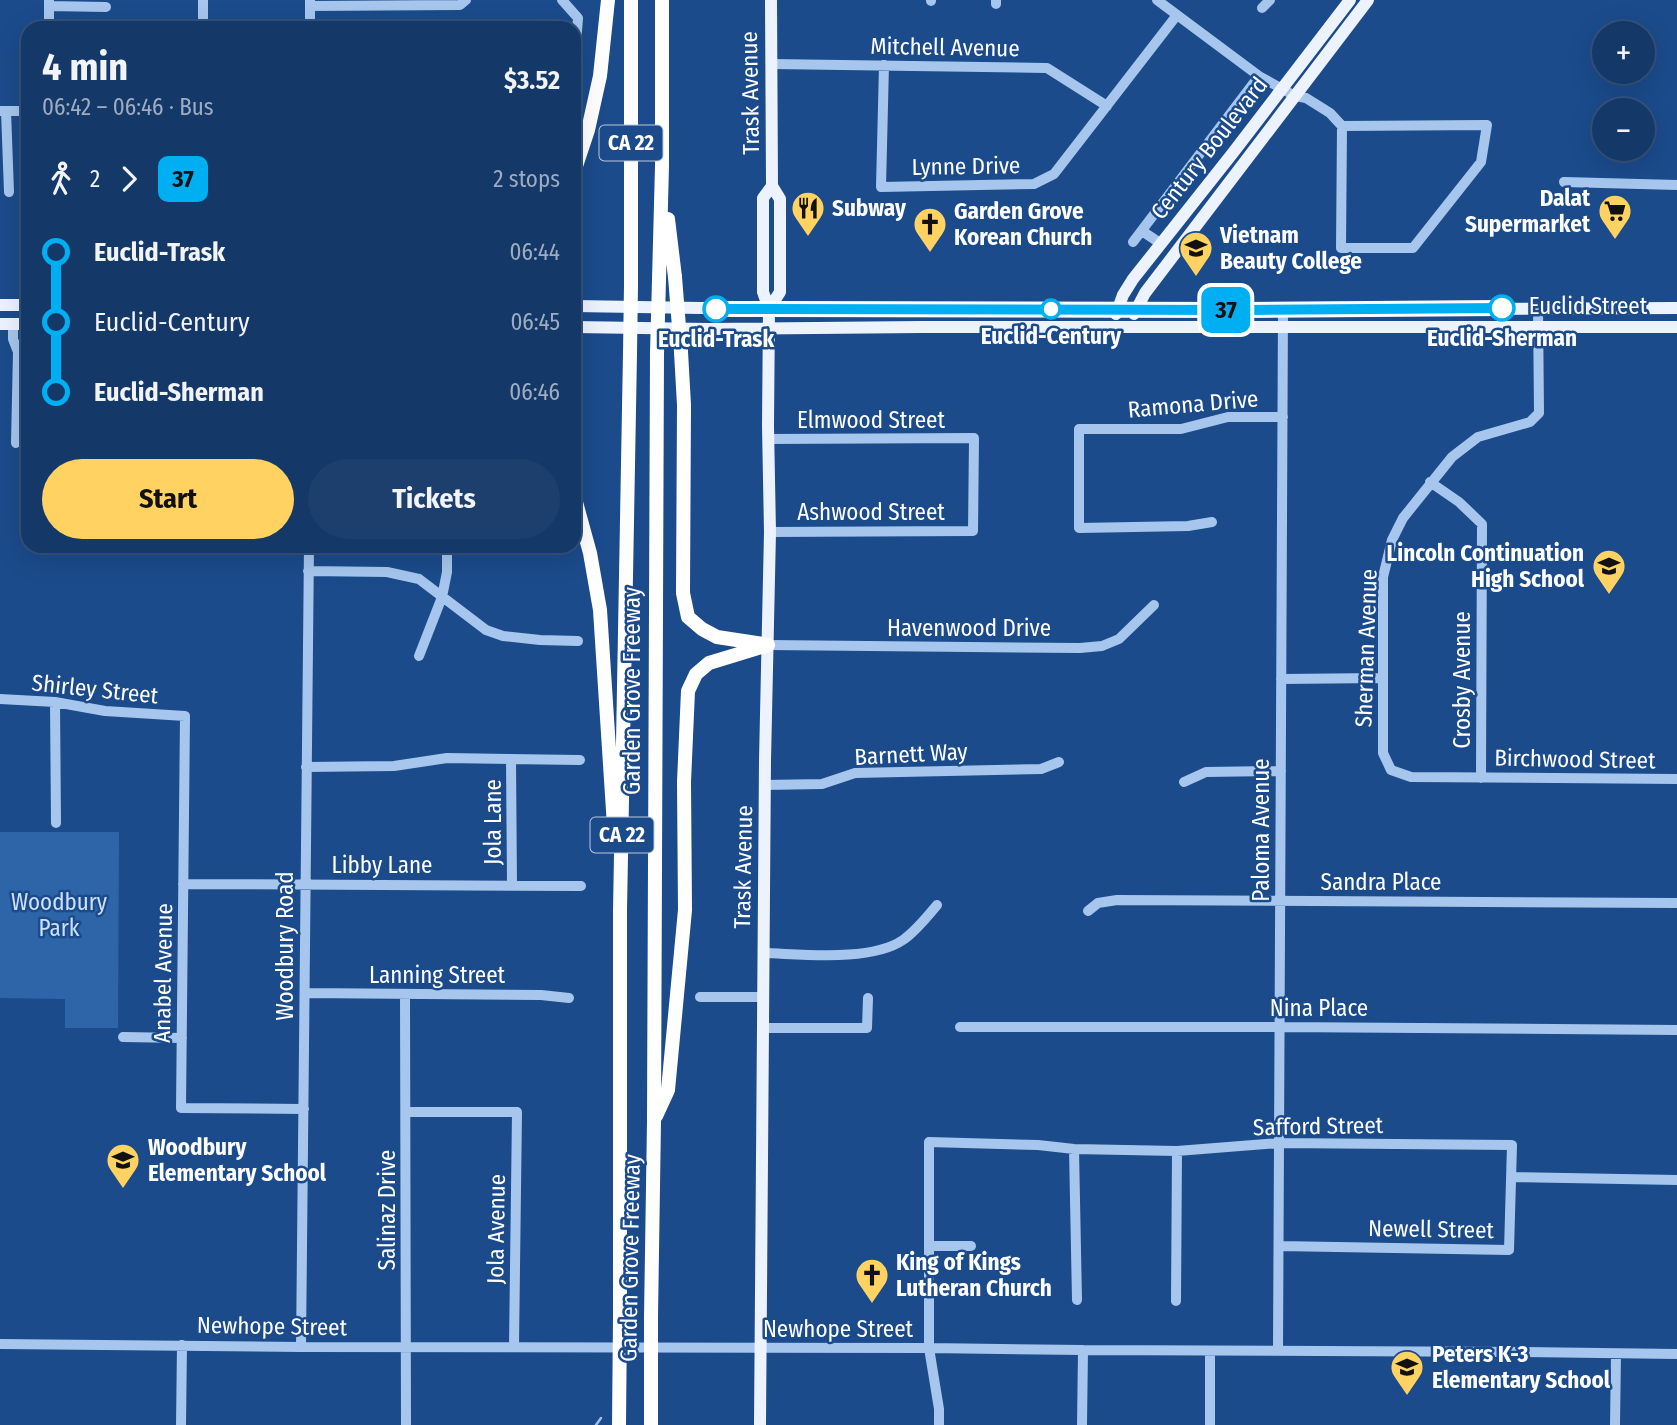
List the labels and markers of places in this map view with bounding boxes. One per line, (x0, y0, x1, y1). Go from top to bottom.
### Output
place label: Dalat Supermarket (1465, 184, 1591, 238)
restaurant icon: Subway (789, 189, 827, 238)
supermarket icon: Dalat Supermarket (1596, 192, 1634, 241)
place label: Subway (832, 194, 907, 222)
place label: Garden Grove Korean Church (954, 197, 1092, 251)
church icon: Garden Grove Korean Church (911, 205, 949, 254)
place label: Vietnam Beauty College (1219, 221, 1362, 275)
school or university icon: Vietnam Beauty College (1177, 229, 1215, 278)
marker: Euclid-Sherman (1489, 295, 1515, 321)
marker: Euclid-Trask (703, 296, 729, 322)
marker: Euclid-Century (1041, 299, 1061, 319)
place label: Euclid-Century (981, 322, 1122, 350)
place label: Euclid-Sherman (1427, 324, 1577, 352)
place label: Euclid-Trask (658, 325, 774, 353)
place label: Lincoln Continuation High School (1387, 539, 1585, 593)
school or university icon: Lincoln Continuation High School (1590, 547, 1628, 596)
place label: Woodbury Elementary School (148, 1133, 327, 1187)
school or university icon: Woodbury Elementary School (104, 1141, 142, 1190)
place label: King of Kings Lutheran Church (896, 1248, 1052, 1302)
church icon: King of Kings Lutheran Church (853, 1256, 891, 1305)
place label: Peters K-3 Elementary School (1432, 1340, 1611, 1394)
school or university icon: Peters K-3 Elementary School (1388, 1348, 1426, 1397)

